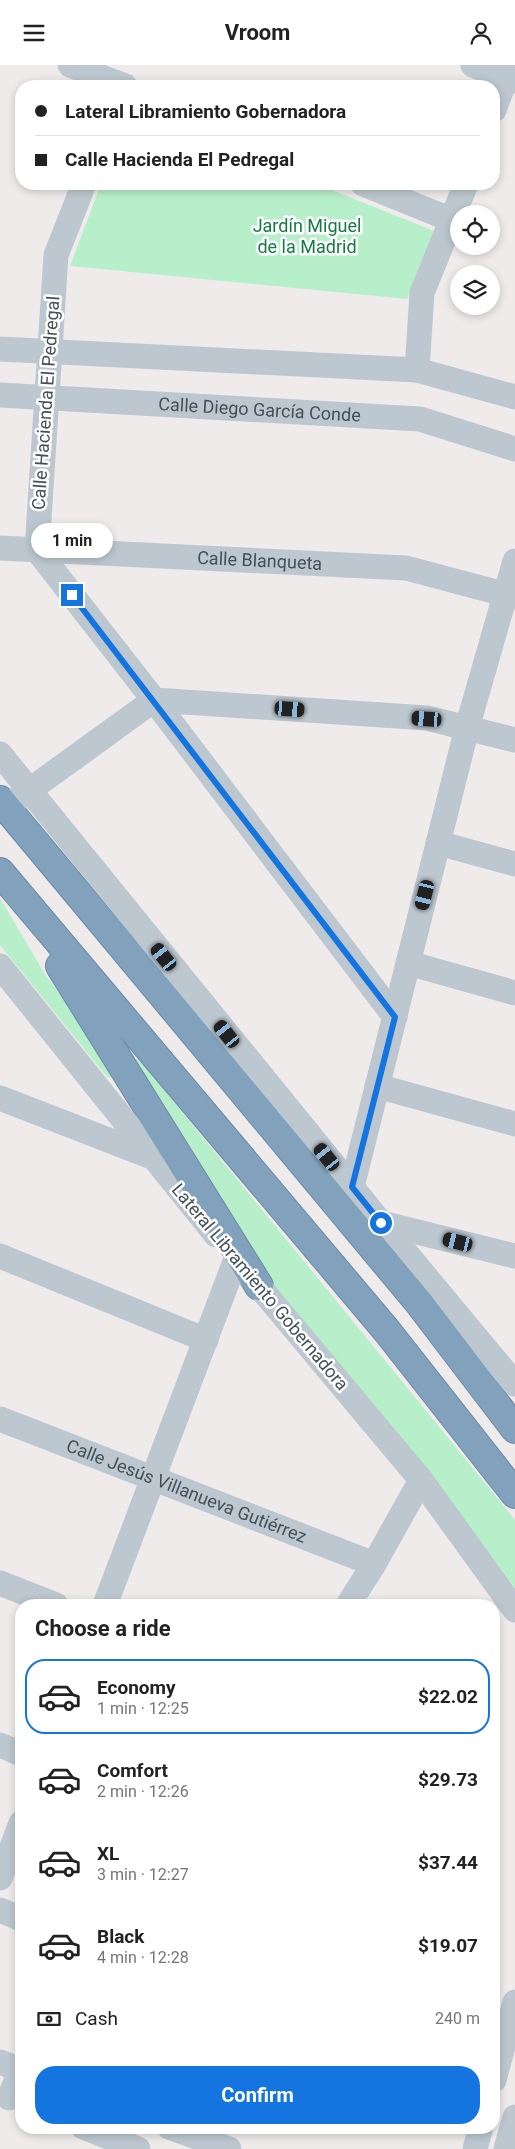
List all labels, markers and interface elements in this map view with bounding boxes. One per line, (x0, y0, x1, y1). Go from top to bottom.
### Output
icon: menu (20, 19, 48, 47)
icon: person (467, 19, 495, 47)
text: Vroom (225, 20, 290, 45)
text: Lateral Libramiento Gobernadora (65, 100, 346, 123)
text: Calle Hacienda El Pedregal (65, 148, 294, 171)
map controls (450, 205, 500, 315)
button: locate (450, 205, 500, 255)
park label: Jardín Miguel de la Madrid (253, 215, 361, 257)
button: layers (450, 265, 500, 315)
street label: Calle Hacienda El Pedregal (28, 295, 63, 511)
street label: Calle Diego García Conde (158, 393, 361, 426)
callout: 1 min (31, 523, 113, 557)
text: 1 min (52, 531, 92, 550)
street label: Calle Blanqueta (197, 547, 323, 574)
route end (61, 584, 83, 606)
car (274, 700, 305, 718)
car (411, 710, 442, 728)
car (414, 879, 435, 911)
car (148, 941, 179, 973)
car (211, 1018, 242, 1050)
car (311, 1141, 342, 1173)
street label: Lateral Libramiento Gobernadora (168, 1179, 353, 1394)
route start (370, 1212, 392, 1234)
car (441, 1231, 474, 1253)
street label: Calle Jesús Villanueva Gutiérrez (64, 1435, 310, 1547)
text: Choose a ride (35, 1616, 171, 1641)
icon: car (37, 1674, 82, 1719)
text: Economy (97, 1676, 176, 1699)
text: $22.02 (418, 1685, 478, 1708)
text: 1 min · 12:25 (97, 1699, 189, 1718)
icon: car (37, 1757, 82, 1802)
text: Comfort (97, 1759, 168, 1782)
text: $29.73 (418, 1768, 478, 1791)
text: 2 min · 12:26 (97, 1782, 189, 1801)
icon: car (37, 1840, 82, 1885)
text: XL (97, 1842, 119, 1865)
text: $37.44 (418, 1851, 478, 1874)
text: 3 min · 12:27 (97, 1865, 189, 1884)
icon: car (37, 1923, 82, 1968)
text: Black (97, 1925, 144, 1948)
text: $19.07 (418, 1934, 478, 1957)
text: 4 min · 12:28 (97, 1948, 189, 1967)
icon: cash (35, 2005, 63, 2033)
text: Cash (75, 2007, 118, 2030)
text: 240 m (435, 2009, 480, 2028)
button: Confirm (35, 2066, 480, 2124)

